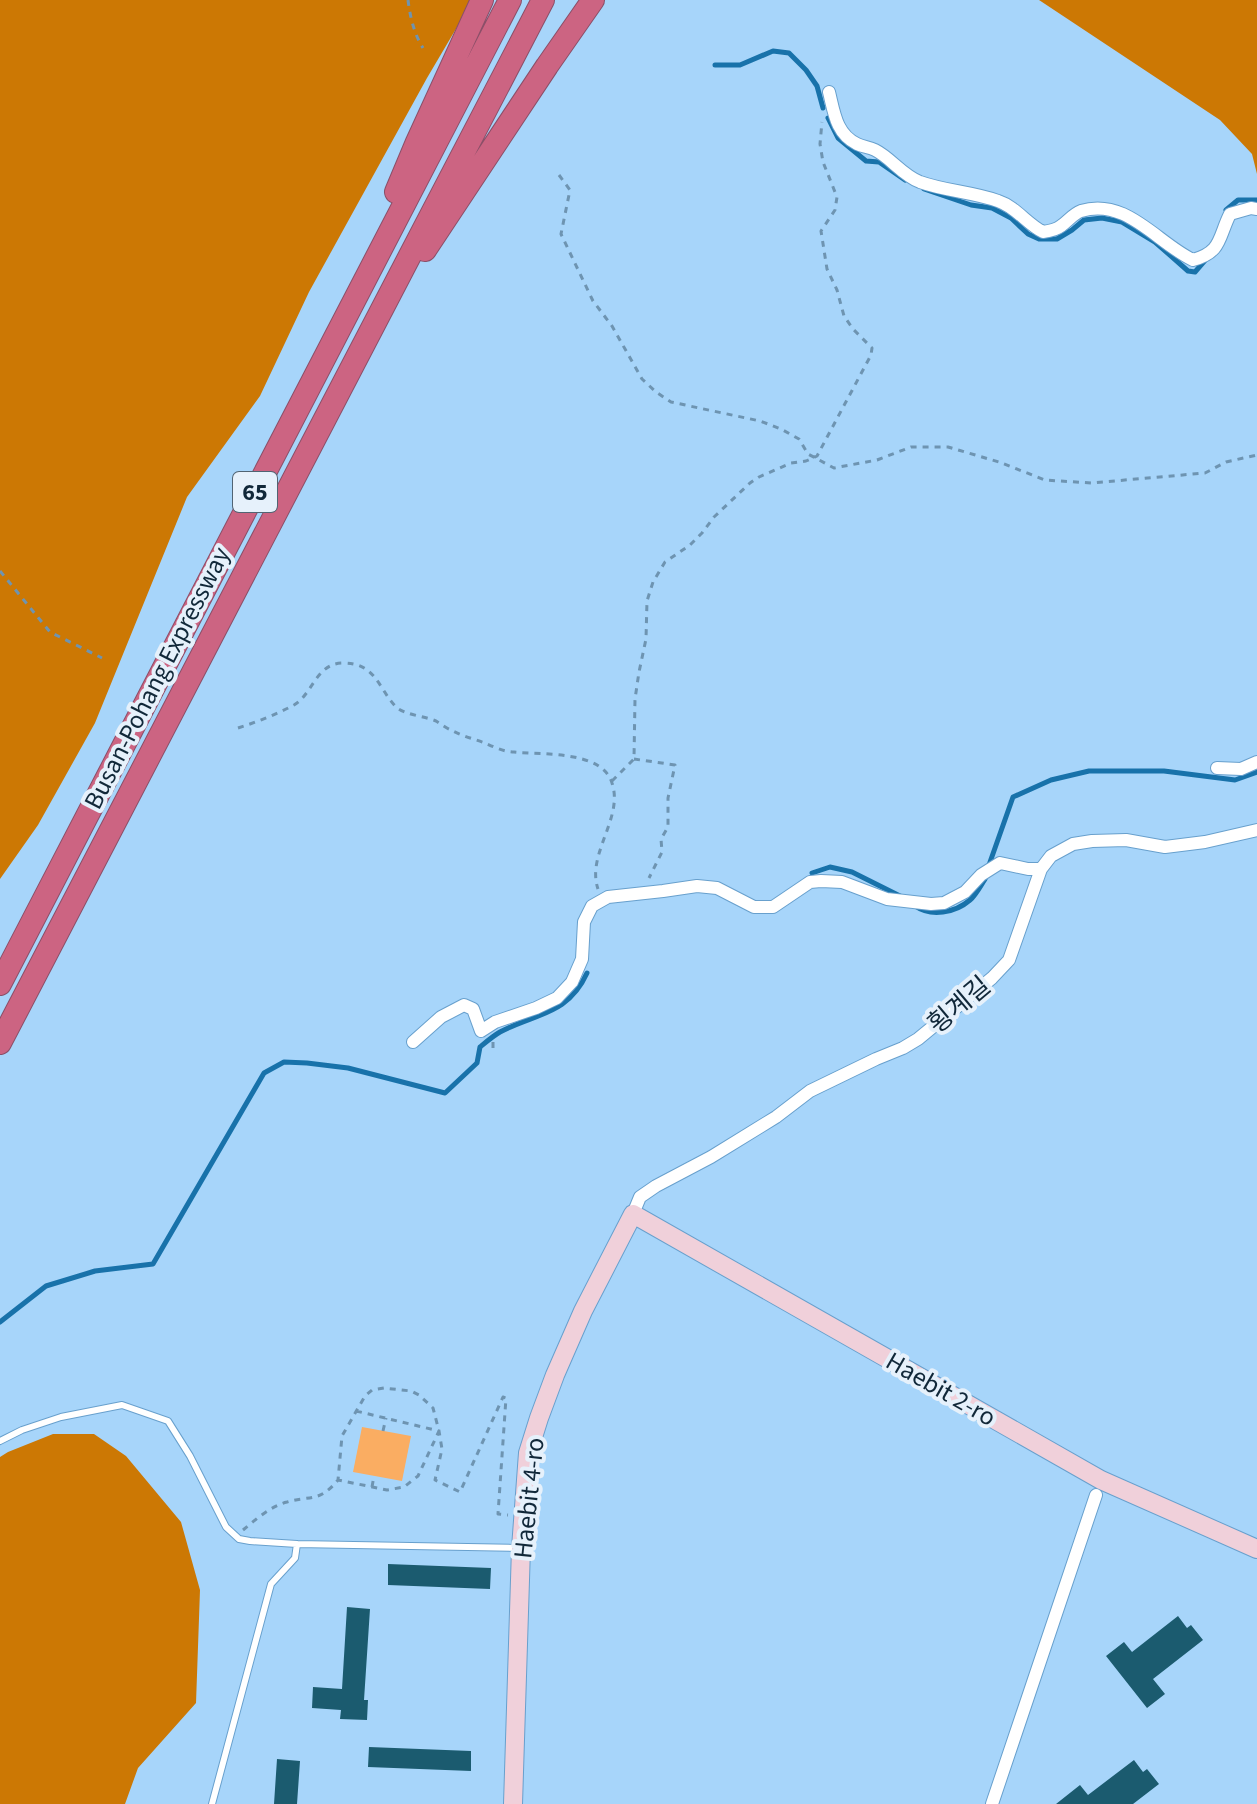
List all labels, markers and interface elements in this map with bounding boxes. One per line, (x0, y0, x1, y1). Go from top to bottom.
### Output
road number: 65 (233, 472, 277, 512)
street label: Busan-Pohang Expressway (75, 541, 239, 815)
street label: 횡계길 (920, 968, 998, 1042)
street label: Haebit 2-ro (879, 1343, 1003, 1435)
street label: Haebit 4-ro (504, 1436, 554, 1560)

